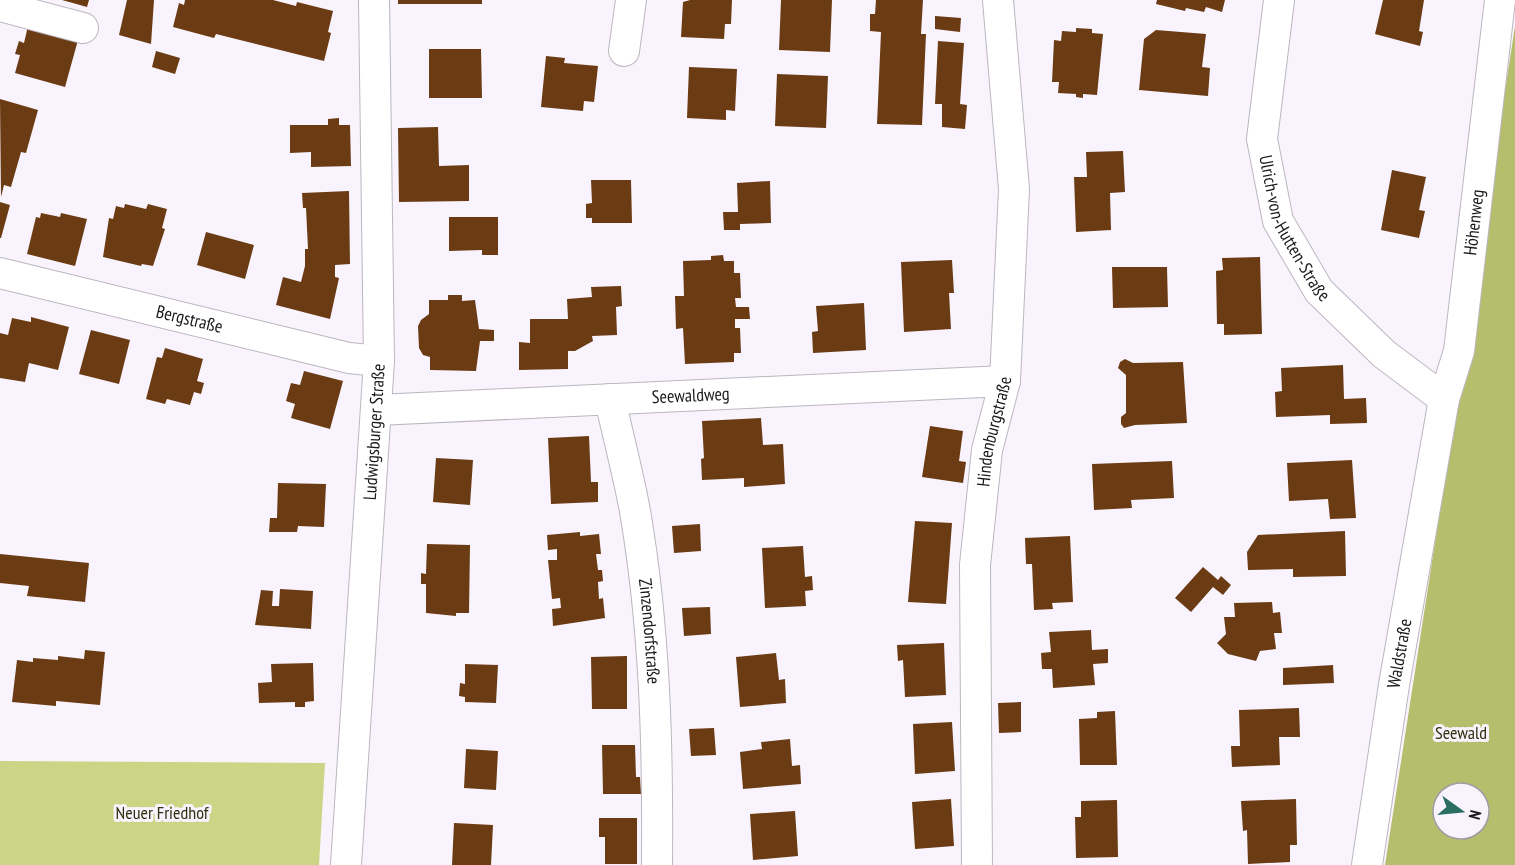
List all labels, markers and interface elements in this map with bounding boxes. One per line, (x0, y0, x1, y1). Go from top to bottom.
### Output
street label: Ulrich-von-Hutten-Straße (1254, 153, 1335, 306)
street label: Höhenweg (1458, 188, 1489, 257)
street label: Bergstraße (154, 299, 225, 338)
street label: Ludwigsburger Straße (358, 363, 390, 501)
street label: Hindenburgstraße (971, 376, 1016, 488)
street label: Seewaldweg (651, 382, 730, 408)
street label: Zinzendorfstraße (634, 577, 666, 685)
street label: Waldstraße (1382, 617, 1416, 690)
park label: Seewald (1435, 721, 1487, 744)
north arrow (1431, 781, 1491, 841)
park label: Neuer Friedhof (116, 801, 210, 824)
text: N (1465, 808, 1486, 822)

